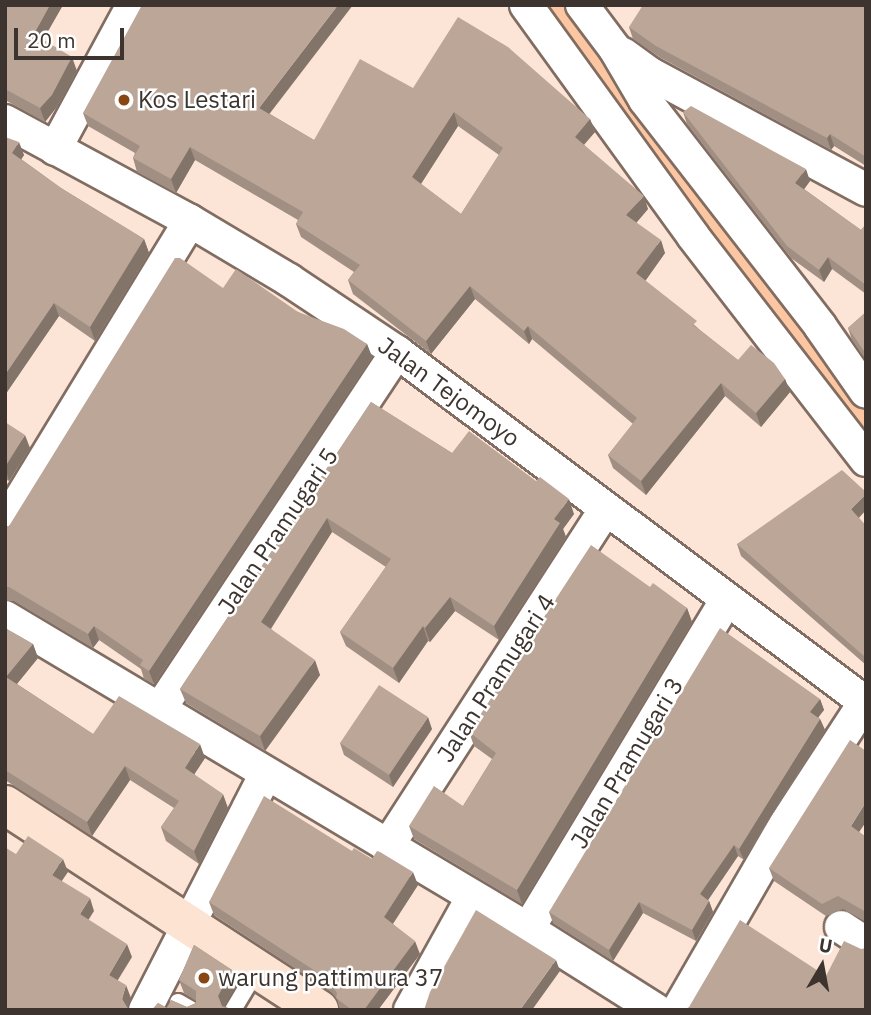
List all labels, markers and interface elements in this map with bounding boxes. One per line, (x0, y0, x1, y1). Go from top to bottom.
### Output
scale bar (18, 14, 128, 58)
text: 20 m (27, 26, 76, 54)
place label: Kos Lestari (138, 86, 256, 114)
marker: Kos Lestari (116, 92, 132, 108)
street label: Jalan Tejomoyo (373, 331, 525, 453)
street label: Jalan Pramugari 5 (212, 442, 344, 620)
street label: Jalan Pramugari 4 (431, 589, 561, 767)
street label: Jalan Pramugari 3 (565, 672, 689, 854)
north arrow (787, 931, 857, 1001)
text: U (817, 932, 834, 958)
place label: warung pattimura 37 (218, 964, 443, 992)
marker: warung pattimura 37 (196, 970, 212, 986)

